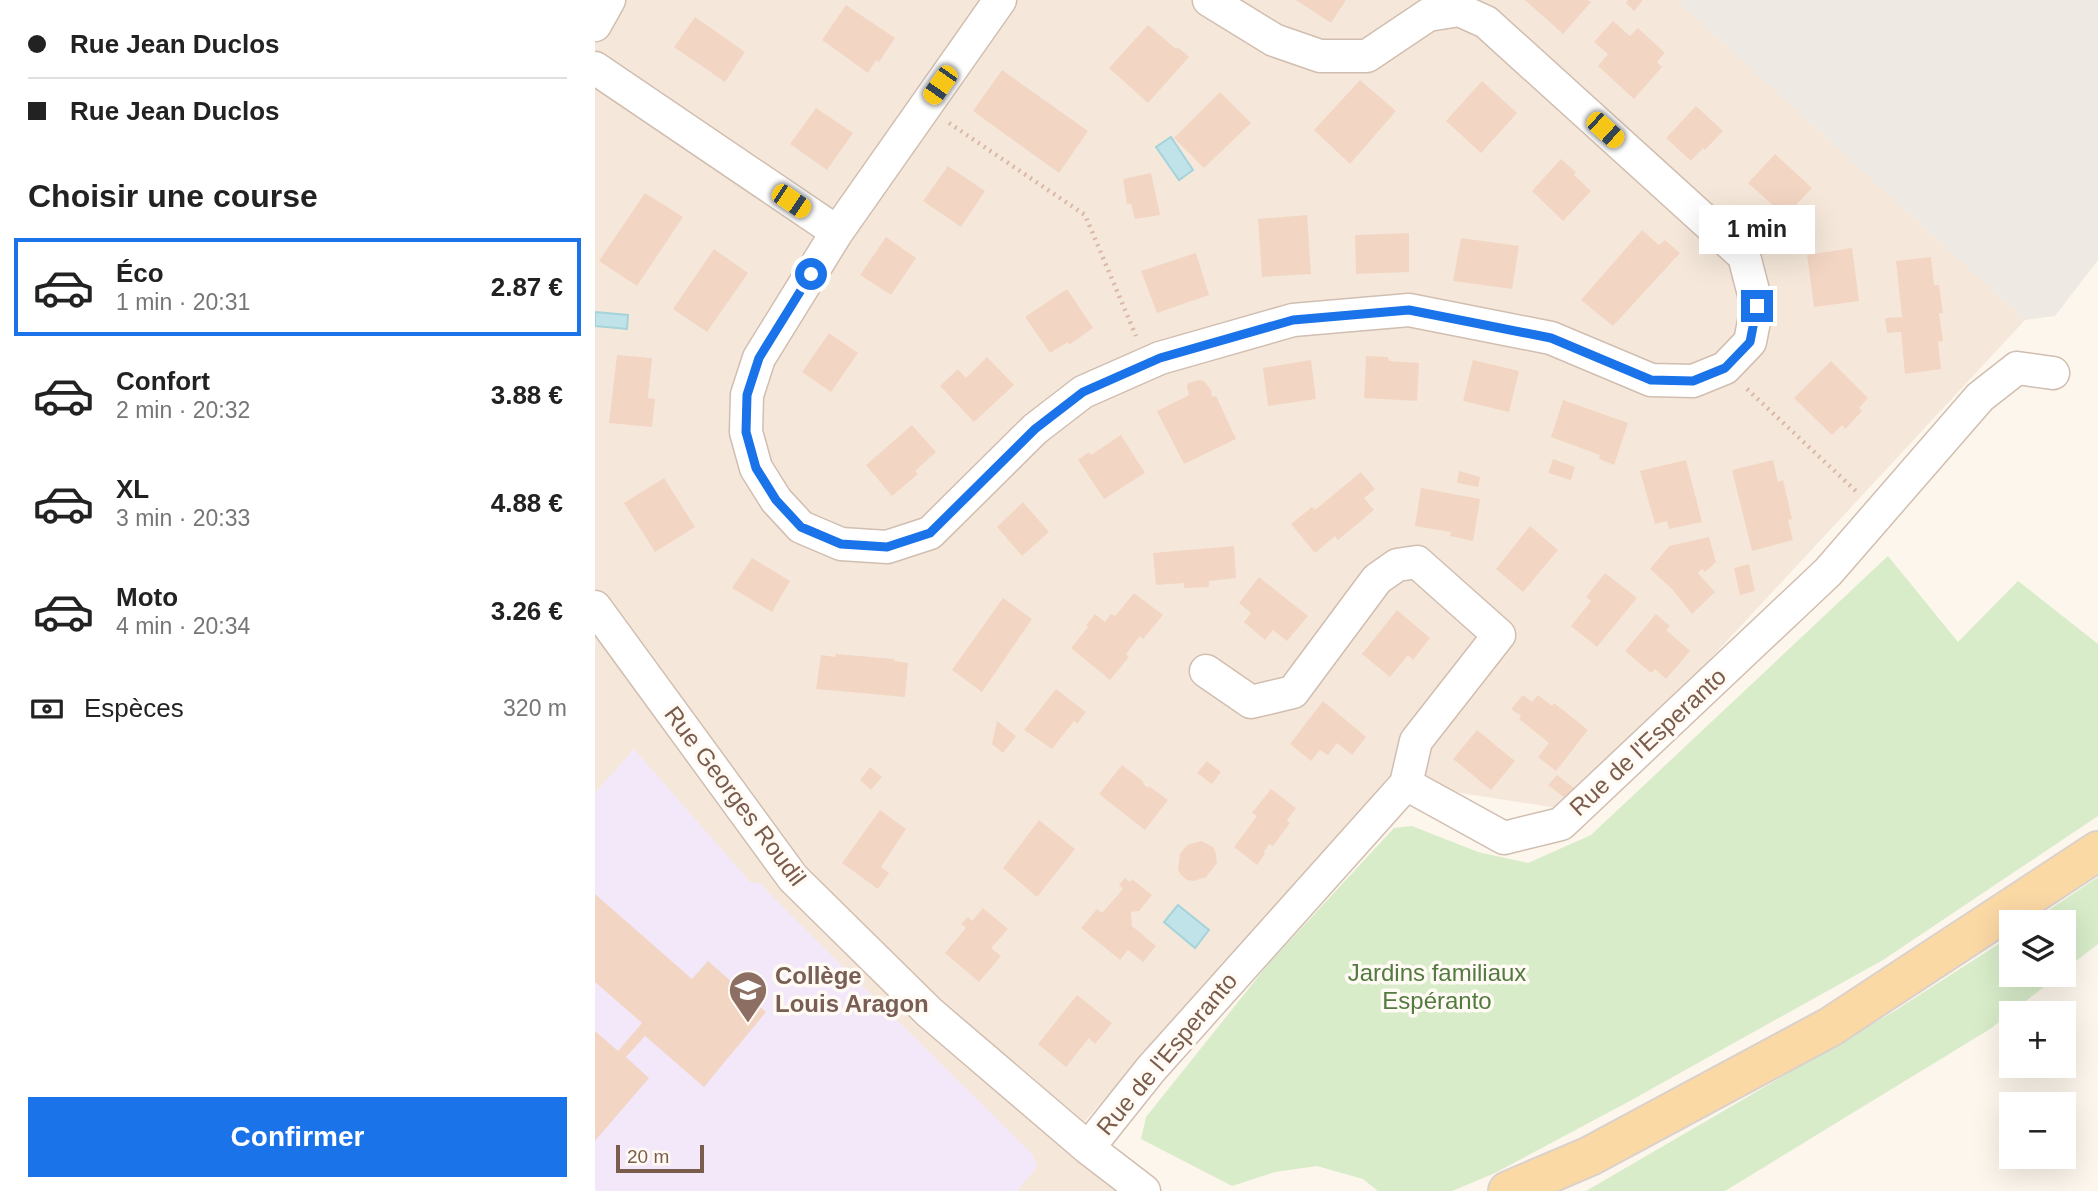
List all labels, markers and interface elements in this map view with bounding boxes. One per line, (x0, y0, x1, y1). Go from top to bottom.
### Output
text: Rue Jean Duclos (70, 29, 280, 59)
car (920, 62, 961, 108)
text: Rue Jean Duclos (70, 96, 280, 126)
car (1583, 108, 1628, 152)
text: Choisir une course (28, 178, 318, 214)
car (768, 181, 815, 221)
callout: 1 min (1699, 204, 1815, 254)
text: 1 min (1727, 216, 1787, 242)
icon: car (32, 256, 95, 319)
text: Éco (116, 258, 164, 288)
route start (795, 258, 827, 290)
text: 2.87 € (491, 272, 563, 302)
text: 1 min · 20:31 (116, 289, 250, 315)
route end (1741, 290, 1773, 322)
icon: car (32, 364, 95, 427)
text: Confort (116, 366, 210, 396)
text: 3.88 € (491, 380, 563, 410)
text: 2 min · 20:32 (116, 397, 250, 423)
icon: car (32, 472, 95, 535)
text: XL (116, 474, 149, 504)
text: 4.88 € (491, 488, 563, 518)
text: 3 min · 20:33 (116, 505, 250, 531)
icon: car (32, 580, 95, 643)
text: Moto (116, 582, 178, 612)
text: 3.26 € (491, 596, 563, 626)
text: 4 min · 20:34 (116, 613, 250, 639)
street label: Rue de l'Esperanto (1564, 662, 1731, 821)
icon: cash (28, 690, 66, 728)
text: Espèces (84, 693, 184, 723)
text: 320 m (503, 695, 567, 721)
street label: Rue Georges Roudil (659, 701, 812, 891)
map controls (1999, 910, 2076, 1169)
button: layers (1999, 910, 2076, 987)
park label: Jardins familiaux Espéranto (1348, 959, 1526, 1014)
place label: Collège Louis Aragon (775, 962, 929, 1017)
street label: Rue de l'Esperanto (1091, 967, 1242, 1140)
school or university icon: Collège Louis Aragon (727, 969, 769, 1024)
button: + (1999, 1001, 2076, 1078)
button: − (1999, 1092, 2076, 1169)
button: Confirmer (28, 1097, 567, 1177)
scale bar (616, 1142, 703, 1174)
text: 20 m (627, 1146, 669, 1167)

